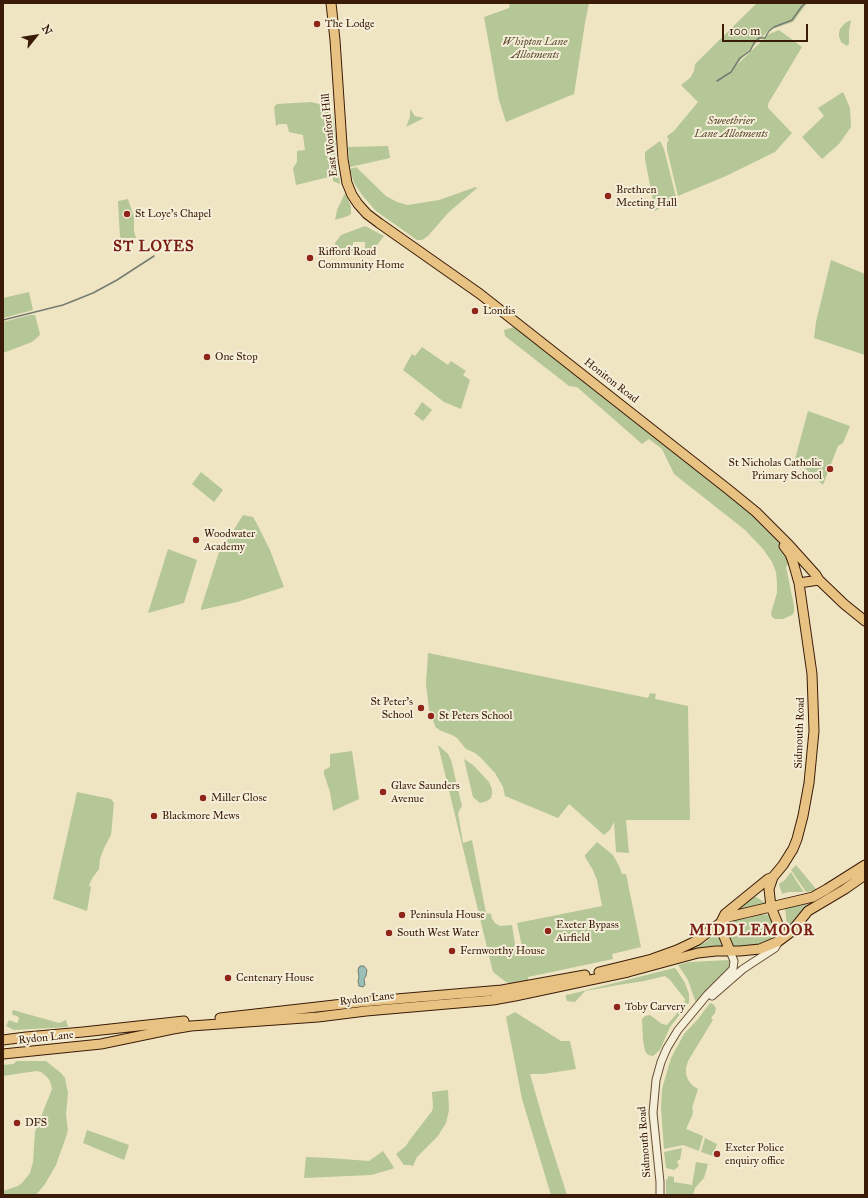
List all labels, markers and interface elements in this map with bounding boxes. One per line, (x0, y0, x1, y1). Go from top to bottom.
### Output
north arrow (16, 16, 56, 56)
scale bar (724, 16, 810, 42)
place label: The Lodge (325, 17, 375, 31)
marker: The Lodge (312, 19, 322, 29)
text: N (39, 22, 55, 37)
text: 100 m (729, 24, 760, 38)
park label: Whipton Lane Allotments (503, 35, 567, 61)
street label: East Wonford Hill (319, 93, 341, 177)
park label: Sweetbrier Lane Allotments (694, 114, 768, 140)
place label: Brethren Meeting Hall (616, 183, 677, 209)
marker: Brethren Meeting Hall (603, 191, 613, 201)
place label: St Loye's Chapel (135, 207, 211, 221)
marker: St Loye's Chapel (122, 209, 132, 219)
district label: ST LOYES (113, 238, 195, 256)
place label: Rifford Road Community Home (318, 245, 404, 271)
marker: Rifford Road Community Home (305, 253, 315, 263)
place label: Londis (483, 304, 515, 318)
marker: Londis (470, 306, 480, 316)
place label: One Stop (215, 350, 258, 364)
marker: One Stop (202, 352, 212, 362)
street label: Honiton Road (581, 356, 641, 406)
place label: St Nicholas Catholic Primary School (729, 456, 822, 482)
marker: St Nicholas Catholic Primary School (825, 464, 835, 474)
place label: Woodwater Academy (204, 527, 255, 553)
marker: Woodwater Academy (191, 535, 201, 545)
place label: St Peter's School (370, 695, 413, 721)
street label: Sidmouth Road (792, 697, 808, 769)
marker: St Peter's School (416, 703, 426, 713)
place label: St Peters School (439, 709, 512, 723)
marker: St Peters School (426, 711, 436, 721)
place label: Glave Saunders Avenue (391, 779, 460, 805)
marker: Glave Saunders Avenue (378, 787, 388, 797)
place label: Miller Close (211, 791, 267, 805)
marker: Miller Close (198, 793, 208, 803)
place label: Blackmore Mews (162, 809, 239, 823)
marker: Blackmore Mews (149, 811, 159, 821)
place label: Peninsula House (410, 908, 485, 922)
marker: Peninsula House (397, 910, 407, 920)
place label: Exeter Bypass Airfield (556, 918, 619, 944)
district label: MIDDLEMOOR (689, 922, 815, 940)
place label: South West Water (397, 926, 479, 940)
marker: Exeter Bypass Airfield (543, 926, 553, 936)
marker: South West Water (384, 928, 394, 938)
place label: Fernworthy House (460, 944, 545, 958)
marker: Fernworthy House (447, 946, 457, 956)
place label: Centenary House (236, 971, 314, 985)
marker: Centenary House (223, 973, 233, 983)
street label: Rydon Lane (339, 989, 395, 1009)
place label: Toby Carvery (625, 1000, 685, 1014)
marker: Toby Carvery (612, 1002, 622, 1012)
street label: Rydon Lane (18, 1029, 74, 1047)
street label: Sidmouth Road (636, 1106, 654, 1178)
place label: DFS (25, 1116, 47, 1130)
marker: DFS (12, 1118, 22, 1128)
place label: Exeter Police enquiry office (725, 1141, 785, 1167)
marker: Exeter Police enquiry office (712, 1149, 722, 1159)

